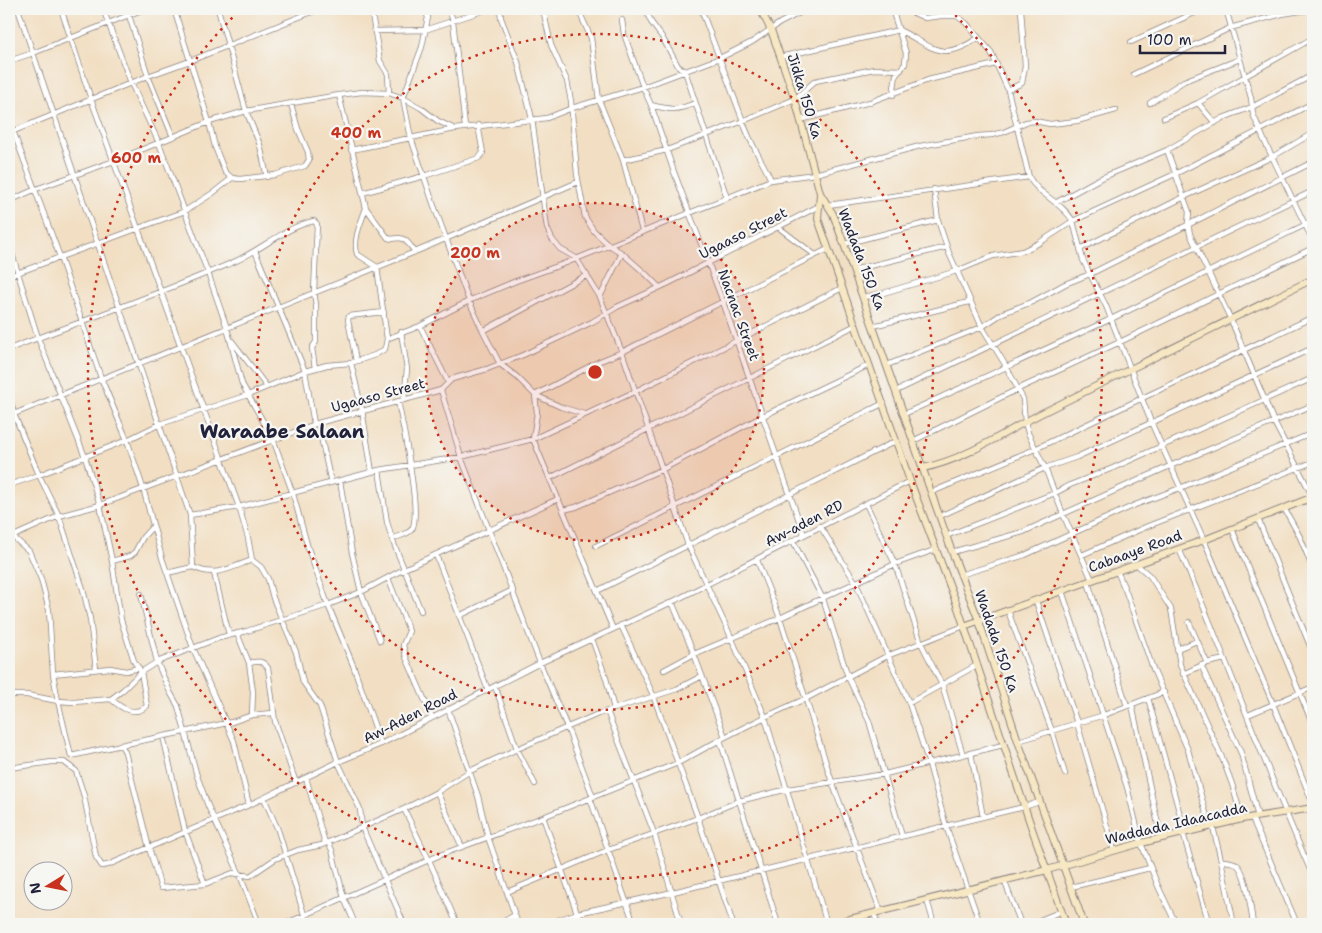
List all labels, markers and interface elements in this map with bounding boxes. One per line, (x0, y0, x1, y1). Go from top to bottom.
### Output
scale bar (1140, 22, 1224, 54)
text: 100 m (1147, 30, 1192, 50)
street label: Jidka 150 Ka (784, 51, 827, 141)
text: 400 m (331, 123, 381, 143)
text: 600 m (111, 148, 161, 168)
street label: Ugaaso Street (696, 203, 790, 263)
street label: Wadada 150 Ka (834, 206, 890, 313)
text: 200 m (450, 243, 500, 263)
street label: Nacnac Street (714, 267, 764, 363)
centre of rings (586, 363, 604, 381)
street label: Ugaaso Street (329, 374, 427, 416)
district label: Waraabe Salaan (200, 419, 365, 444)
street label: Aw-aden RD (762, 496, 846, 550)
street label: Cabaaye Road (1086, 526, 1184, 576)
street label: Wadada 150 Ka (971, 587, 1023, 695)
street label: Aw-Aden Road (360, 685, 460, 747)
street label: Waddada Idaacadda (1103, 798, 1249, 848)
north arrow (22, 860, 72, 910)
text: N (25, 881, 45, 895)

